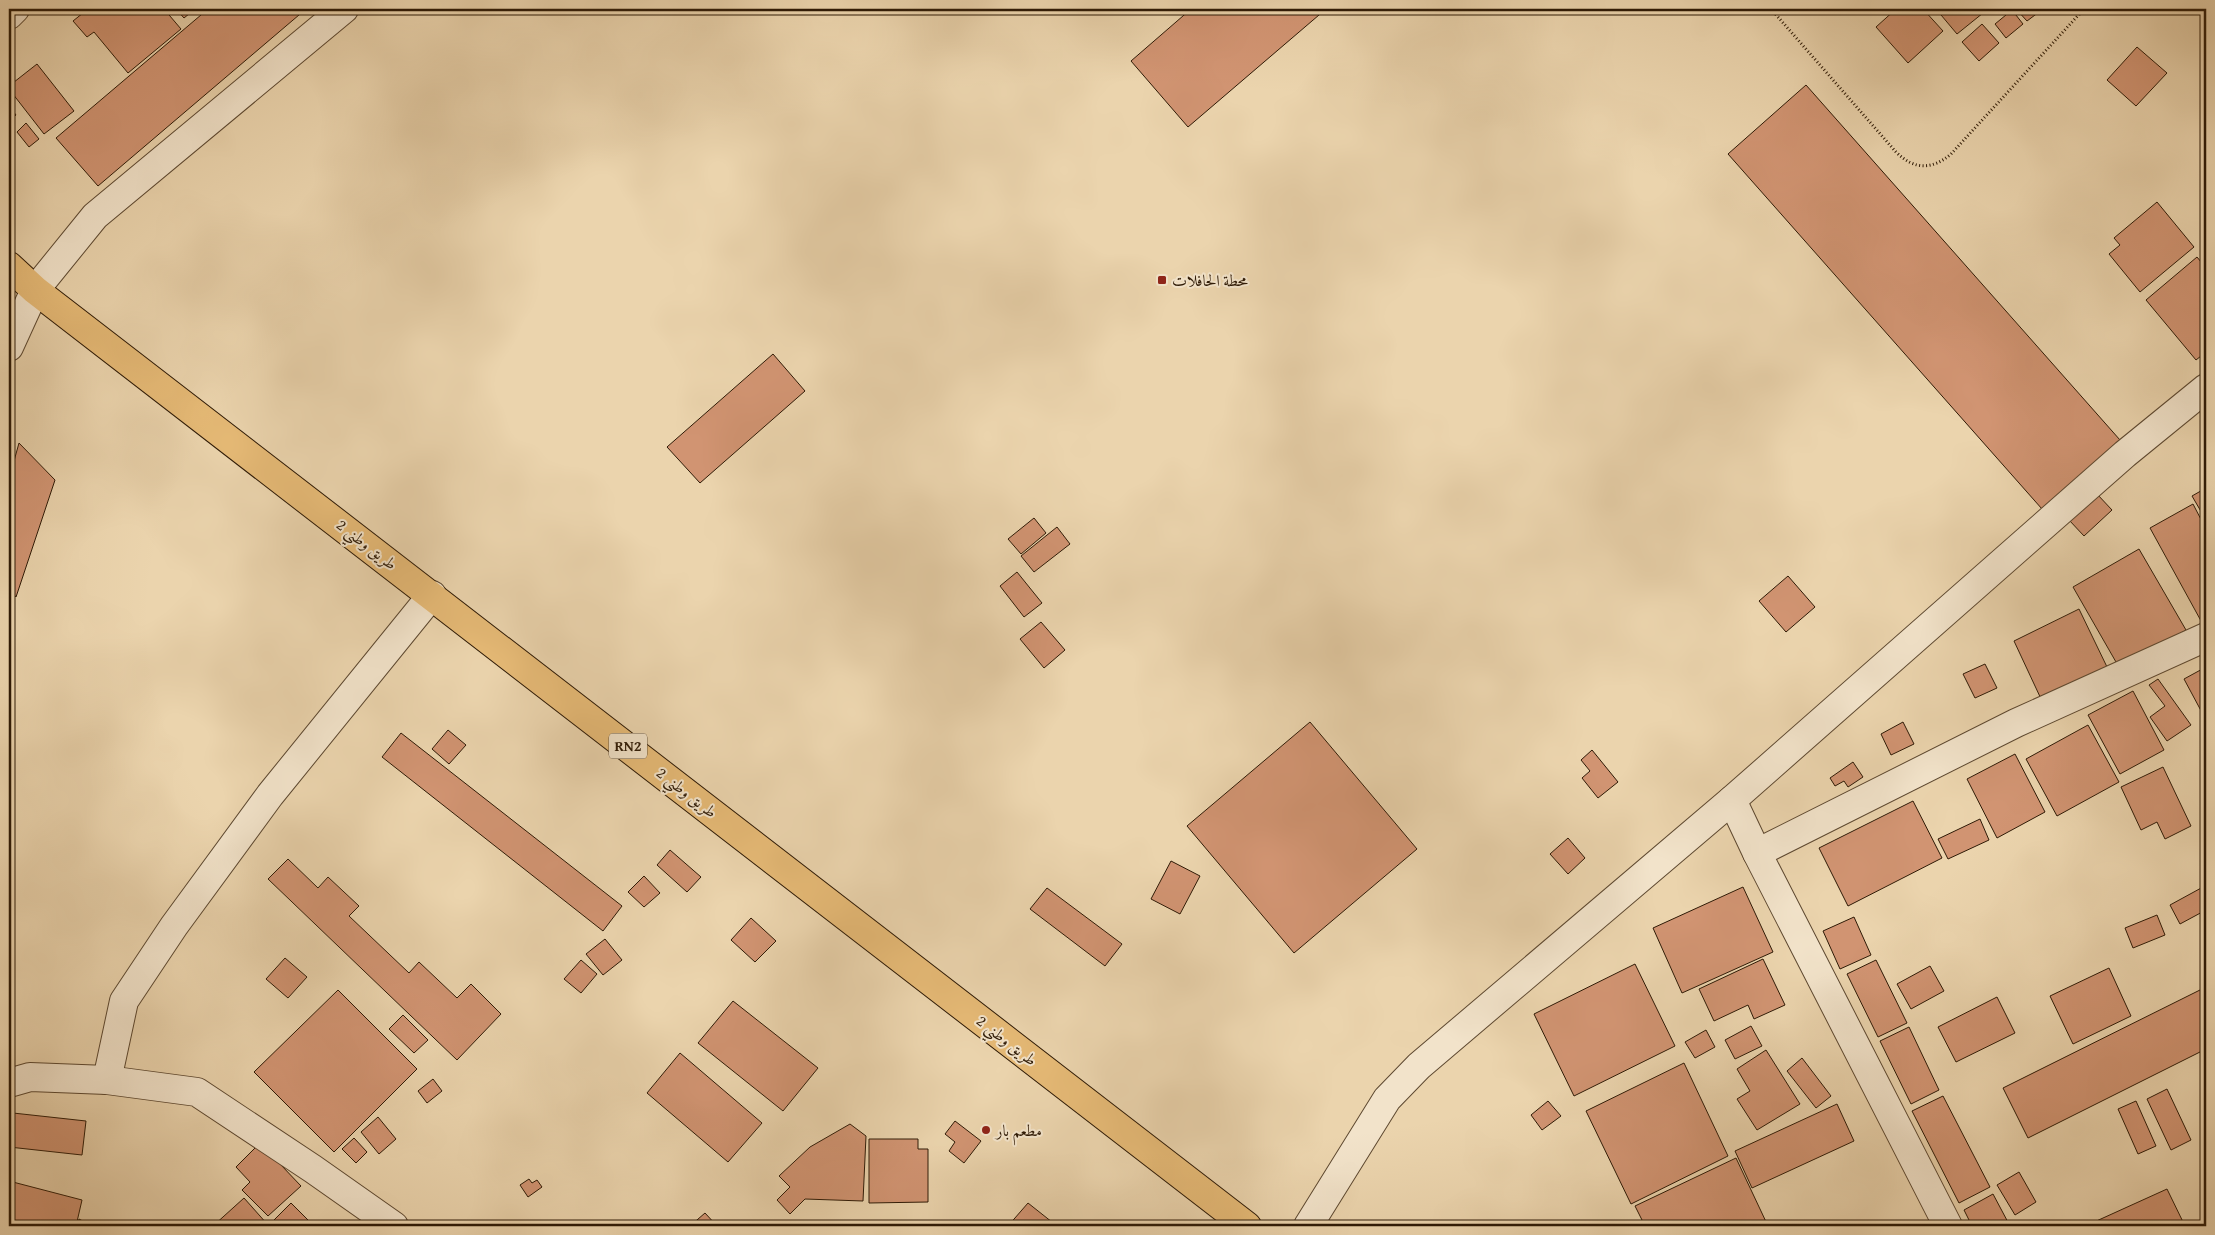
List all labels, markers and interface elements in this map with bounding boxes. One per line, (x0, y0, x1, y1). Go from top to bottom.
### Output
place label: محطة الحافلات (1172, 268, 1248, 292)
marker: محطة الحافلات (1156, 274, 1168, 286)
street label: طريق وطني 2 (329, 513, 402, 579)
road number: RN2 (609, 734, 647, 758)
street label: طريق وطني 2 (649, 761, 722, 827)
street label: طريق وطني 2 (969, 1009, 1042, 1075)
place label: مطعم بار (994, 1118, 1042, 1146)
marker: مطعم بار (980, 1124, 992, 1136)

